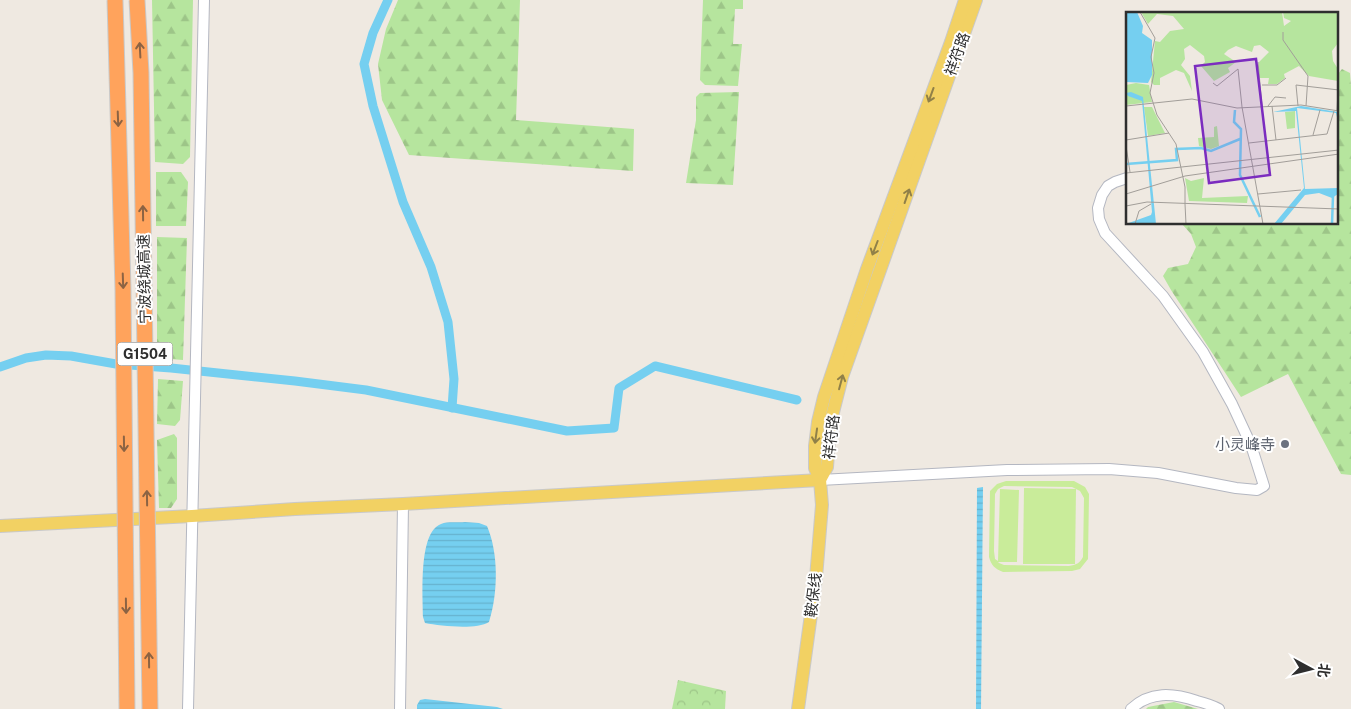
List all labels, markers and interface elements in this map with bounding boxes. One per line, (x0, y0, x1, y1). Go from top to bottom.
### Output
inset map (1126, 12, 1338, 225)
street label: 祥符路 (941, 30, 973, 78)
one-way arrow (135, 43, 144, 59)
one-way arrow (926, 87, 935, 103)
one-way arrow (114, 110, 123, 126)
one-way arrow (902, 188, 912, 204)
one-way arrow (138, 205, 148, 222)
street label: 宁波绕城高速 (135, 234, 153, 324)
one-way arrow (869, 240, 879, 255)
one-way arrow (118, 272, 128, 289)
road number: G1504 (118, 342, 172, 366)
one-way arrow (837, 375, 846, 391)
street label: 祥符路 (820, 414, 842, 460)
one-way arrow (811, 428, 821, 444)
one-way arrow (120, 435, 129, 451)
place label: 小灵峰寺 (1215, 436, 1275, 453)
marker: 小灵峰寺 (1279, 438, 1291, 450)
one-way arrow (142, 490, 152, 506)
street label: 鞍保线 (802, 572, 824, 618)
one-way arrow (121, 598, 131, 614)
north arrow (1286, 644, 1336, 694)
one-way arrow (145, 653, 154, 669)
text: 北 (1315, 663, 1333, 679)

